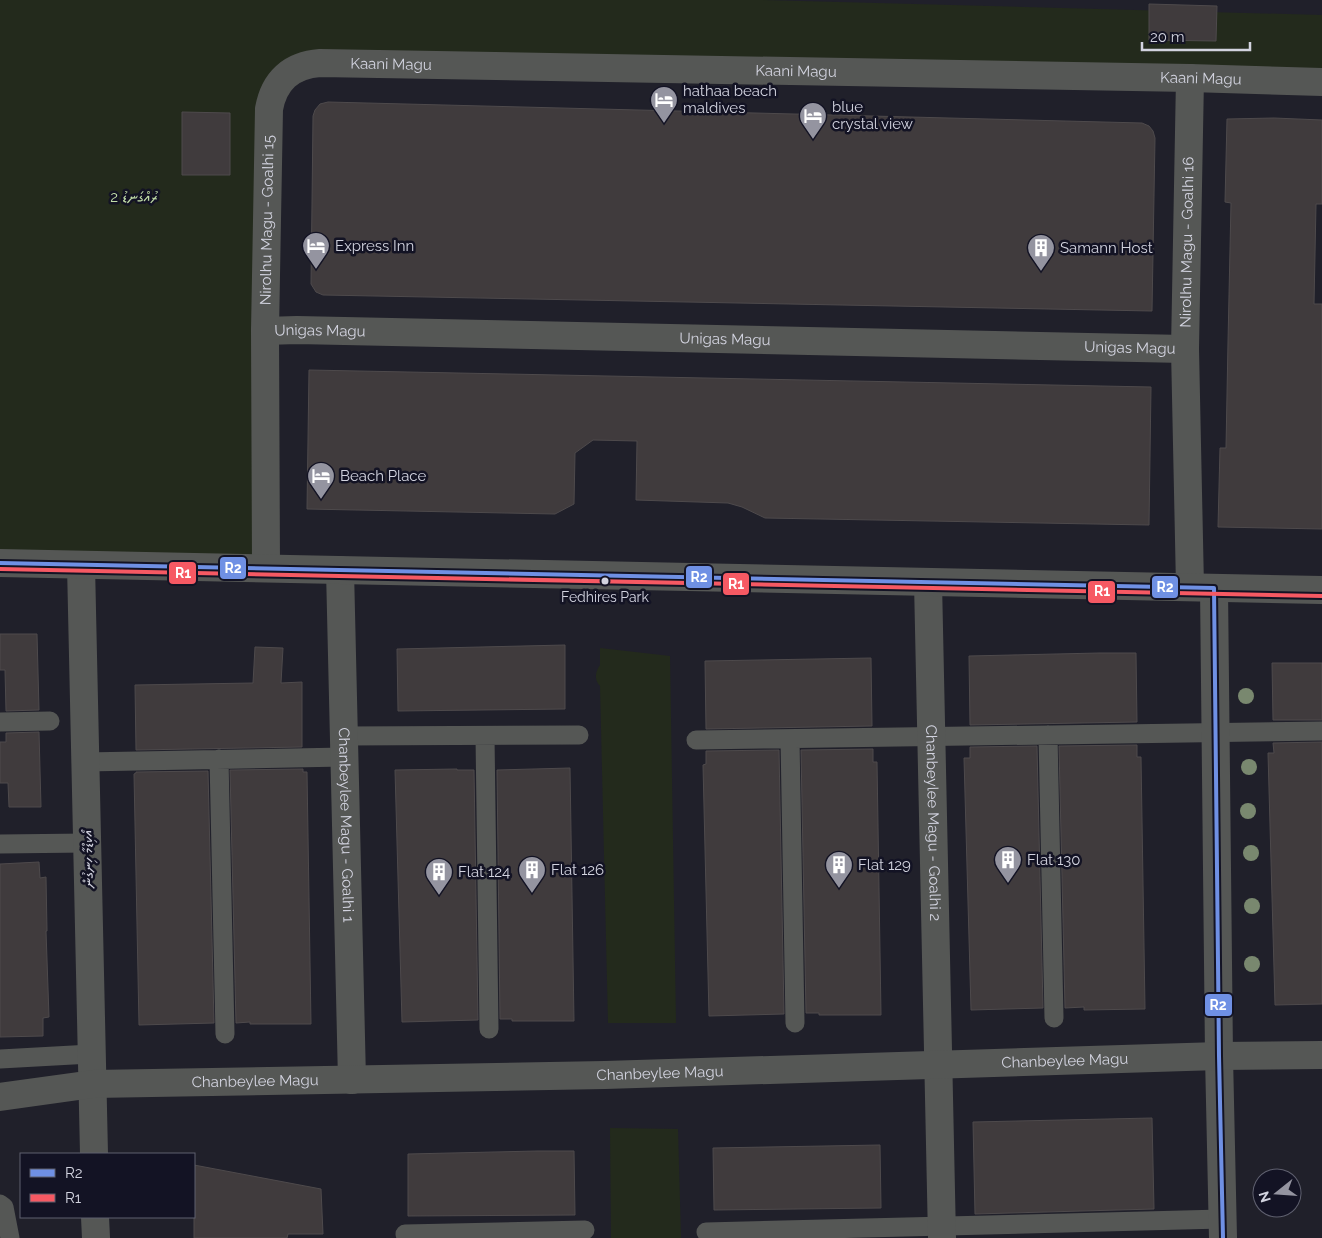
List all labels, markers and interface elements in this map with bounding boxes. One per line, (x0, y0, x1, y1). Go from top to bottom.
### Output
scale bar (1142, 20, 1250, 52)
text: 20 m (1150, 28, 1185, 46)
street label: Kaani Magu (350, 55, 432, 74)
street label: Kaani Magu (755, 62, 837, 81)
street label: Kaani Magu (1160, 68, 1242, 89)
place label: hathaa beach maldives (683, 82, 777, 117)
hotel icon: hathaa beach maldives (649, 85, 679, 124)
place label: blue crystal view (832, 98, 913, 133)
hotel icon: blue crystal view (798, 101, 828, 140)
street label: Nirolhu Magu - Goalhi 15 (256, 135, 278, 305)
street label: Nirolhu Magu - Goalhi 16 (1176, 156, 1198, 328)
park label: ރުއްގަނޑު 2 (110, 188, 158, 206)
hotel icon: Express Inn (301, 231, 331, 270)
building icon: Samann Host (1026, 233, 1056, 272)
place label: Express Inn (335, 237, 414, 255)
place label: Samann Host (1060, 239, 1153, 257)
street label: Unigas Magu (274, 321, 366, 340)
street label: Unigas Magu (679, 329, 771, 349)
street label: Unigas Magu (1084, 338, 1176, 358)
hotel icon: Beach Place (306, 461, 336, 500)
place label: Beach Place (340, 467, 427, 485)
line badge: R2 (219, 556, 247, 580)
text: R2 (224, 560, 242, 576)
line badge: R1 (168, 561, 197, 585)
text: R1 (175, 565, 191, 581)
line badge: R2 (685, 565, 713, 589)
text: R2 (690, 569, 708, 585)
line badge: R1 (722, 572, 750, 596)
line badge: R2 (1151, 575, 1179, 599)
marker: Fedhires Park (600, 576, 610, 586)
text: R1 (728, 576, 744, 592)
text: R2 (1156, 579, 1174, 595)
line badge: R1 (1087, 580, 1116, 604)
text: R1 (1094, 583, 1110, 599)
place label: Fedhires Park (561, 589, 649, 605)
street label: Chanbeylee Magu - Goalhi 2 (922, 724, 944, 922)
street label: Chanbeylee Magu - Goalhi 1 (335, 727, 357, 923)
street label: އޯކިޑްމާ ހިނގުން (78, 829, 99, 889)
building icon: Flat 130 (993, 845, 1023, 884)
building icon: Flat 129 (824, 850, 854, 889)
place label: Flat 130 (1027, 851, 1081, 869)
building icon: Flat 126 (517, 855, 547, 894)
place label: Flat 129 (858, 856, 911, 874)
building icon: Flat 124 (424, 857, 454, 896)
place label: Flat 126 (551, 861, 604, 879)
place label: Flat 124 (458, 863, 510, 881)
line badge: R2 (1204, 993, 1233, 1017)
text: R2 (1209, 997, 1227, 1013)
street label: Chanbeylee Magu (1001, 1050, 1129, 1072)
street label: Chanbeylee Magu (596, 1062, 724, 1084)
street label: Chanbeylee Magu (191, 1071, 319, 1091)
legend (20, 1153, 195, 1218)
text: R2 (65, 1164, 83, 1182)
north arrow (1252, 1168, 1302, 1218)
text: R1 (65, 1189, 82, 1207)
text: N (1255, 1189, 1274, 1204)

